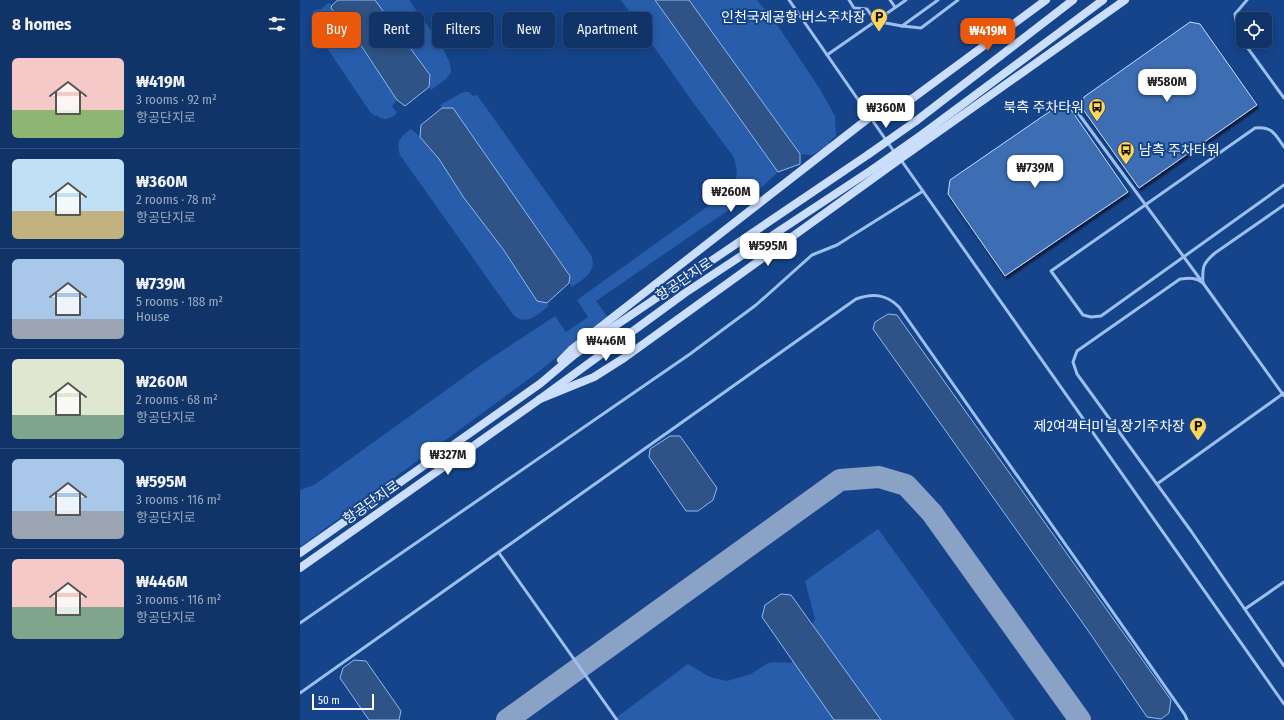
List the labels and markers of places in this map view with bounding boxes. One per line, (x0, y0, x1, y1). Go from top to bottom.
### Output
parking icon: 인천국제공항 버스주차장 (869, 7, 889, 32)
place label: 인천국제공항 버스주차장 (721, 9, 866, 26)
pin: ₩419M (960, 18, 1016, 52)
pin: ₩580M (1139, 69, 1195, 103)
pin: ₩360M (858, 95, 914, 129)
bus stop icon: 북측 주차타워 (1087, 97, 1107, 122)
place label: 북측 주차타워 (1003, 99, 1084, 116)
bus stop icon: 남측 주차타워 (1116, 140, 1136, 165)
place label: 남측 주차타워 (1139, 142, 1220, 159)
pin: ₩739M (1007, 155, 1063, 189)
pin: ₩260M (703, 179, 759, 213)
pin: ₩595M (740, 233, 796, 267)
pin: ₩446M (578, 328, 634, 362)
parking icon: 제2여객터미널 장기주차장 (1188, 416, 1208, 441)
place label: 제2여객터미널 장기주차장 (1034, 418, 1185, 435)
pin: ₩327M (420, 442, 476, 476)

